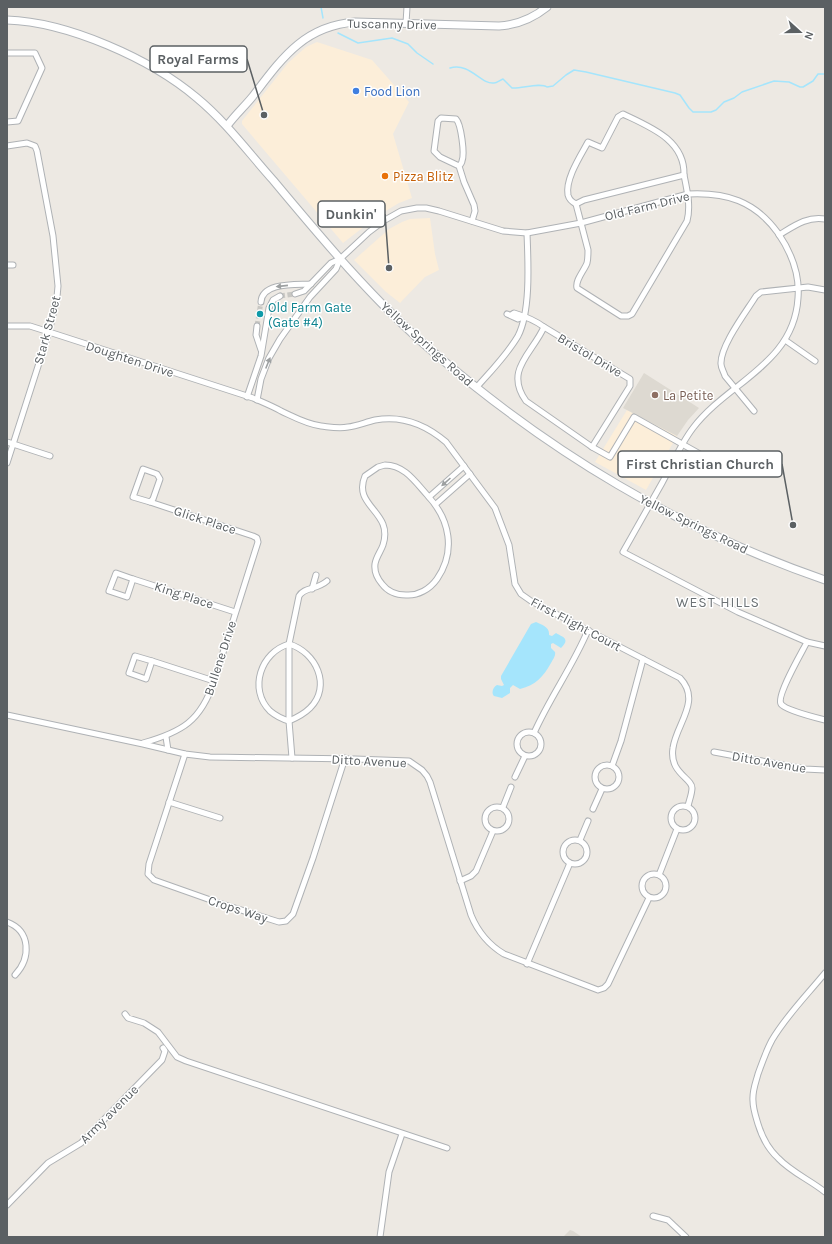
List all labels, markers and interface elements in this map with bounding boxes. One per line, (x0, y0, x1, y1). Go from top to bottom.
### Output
north arrow (780, 12, 820, 52)
street label: Tuscanny Drive (347, 16, 437, 32)
text: N (801, 29, 816, 41)
callout: Royal Farms (150, 46, 247, 72)
text: Royal Farms (157, 51, 239, 68)
place label: Food Lion (364, 84, 420, 99)
marker: Food Lion (351, 86, 361, 96)
place label: Pizza Blitz (393, 169, 453, 184)
marker: Pizza Blitz (380, 171, 390, 181)
street label: Old Farm Drive (603, 188, 691, 224)
callout: Dunkin' (318, 201, 385, 227)
text: Dunkin' (325, 206, 377, 223)
one-way arrow (276, 283, 288, 290)
street label: Stark Street (31, 294, 63, 366)
street label: Yellow Springs Road (378, 299, 476, 389)
place label: Old Farm Gate (Gate #4) (268, 300, 352, 330)
marker: Old Farm Gate (Gate #4) (255, 309, 265, 319)
street label: Bristol Drive (555, 330, 625, 380)
street label: Doughten Drive (84, 338, 176, 380)
one-way arrow (265, 356, 271, 368)
place label: La Petite (663, 388, 714, 403)
marker: La Petite (650, 390, 660, 400)
callout: First Christian Church (618, 451, 782, 477)
text: First Christian Church (626, 456, 774, 473)
one-way arrow (441, 477, 452, 486)
street label: Yellow Springs Road (637, 491, 751, 557)
street label: Glick Place (172, 503, 238, 537)
street label: King Place (152, 578, 216, 612)
street label: First Flight Court (528, 594, 624, 654)
district label: WEST HILLS (676, 594, 760, 611)
street label: Bullene Drive (201, 618, 239, 697)
street label: Ditto Avenue (731, 748, 808, 776)
street label: Ditto Avenue (331, 752, 407, 770)
street label: Crops Way (206, 892, 270, 926)
street label: Army avenue (77, 1082, 141, 1146)

